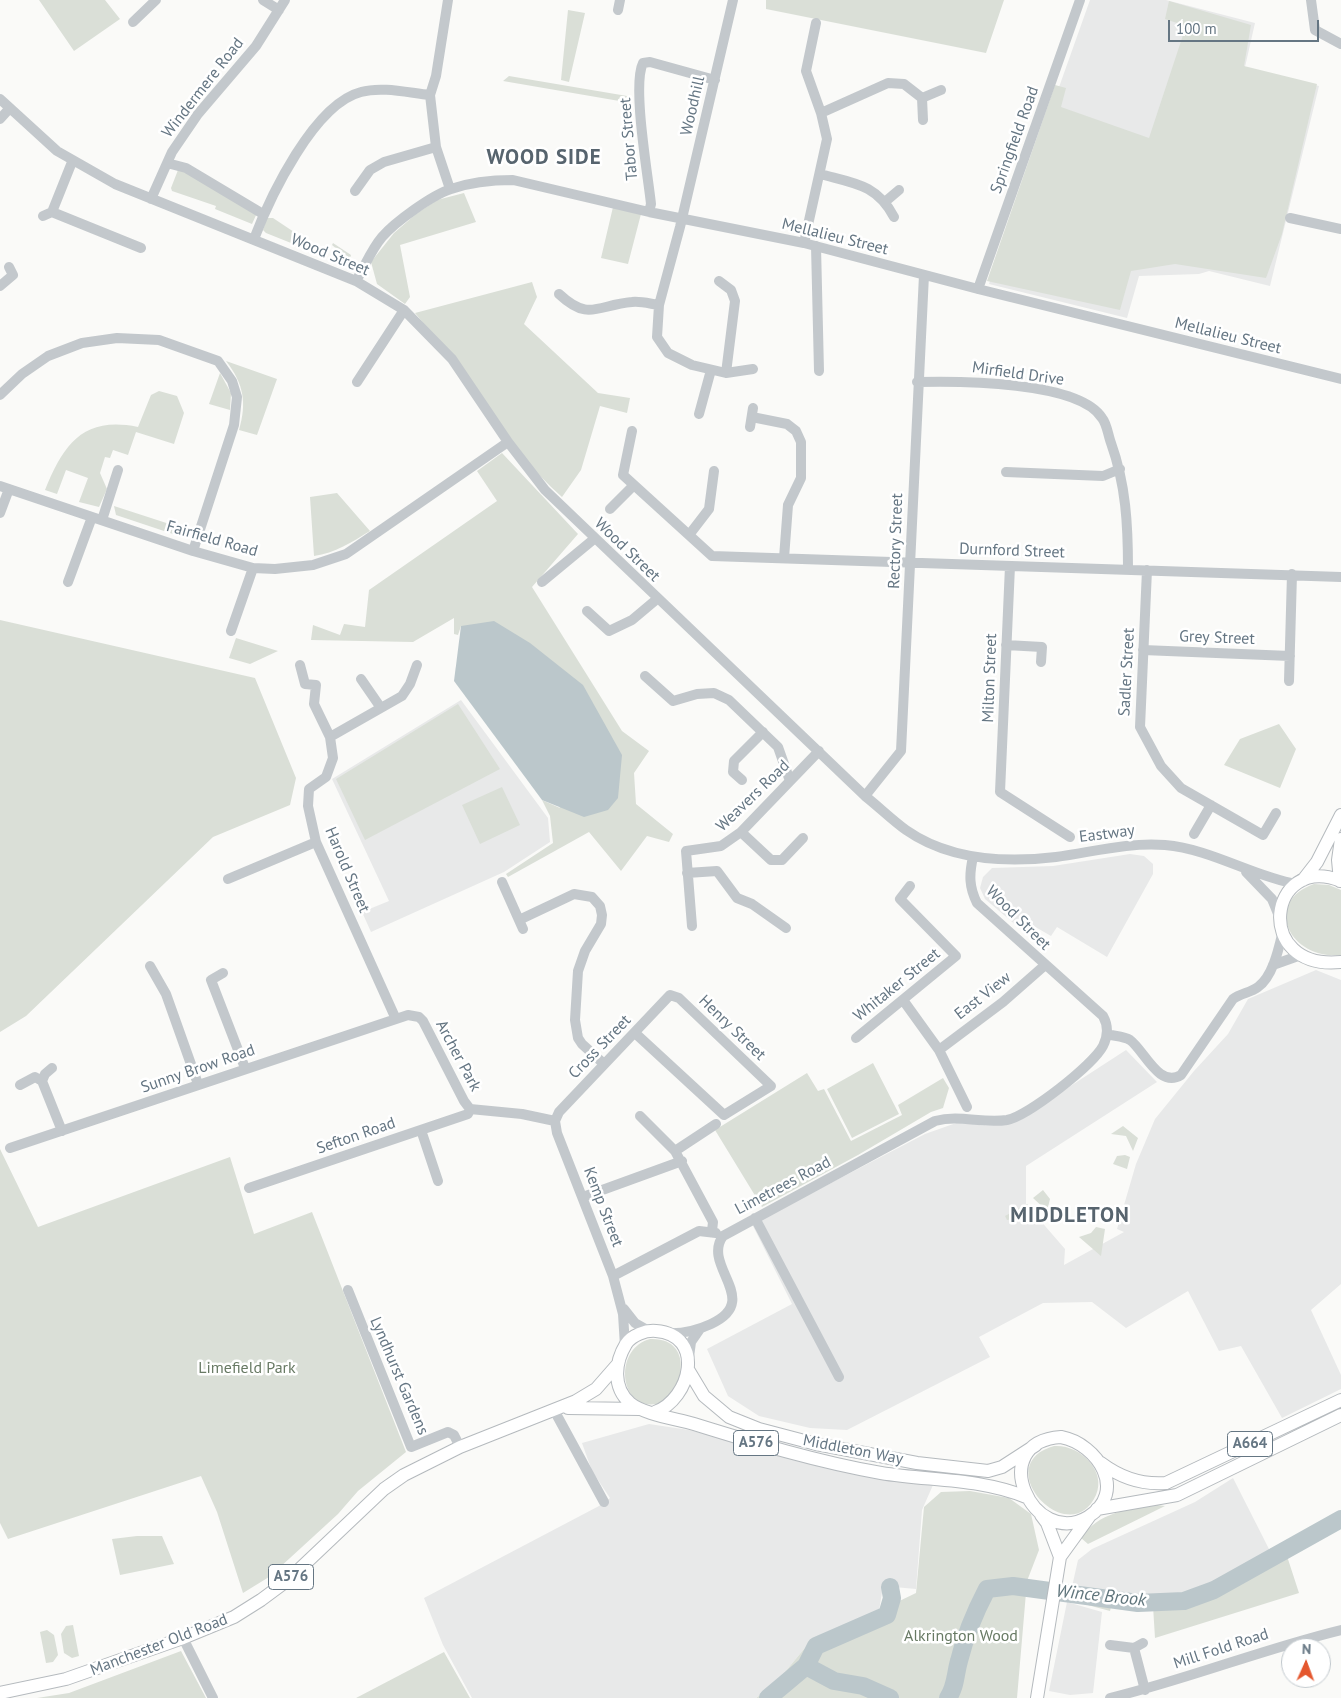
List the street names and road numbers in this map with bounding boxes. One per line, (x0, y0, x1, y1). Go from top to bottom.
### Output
street label: Windermere Road (158, 34, 248, 142)
street label: Woodhill (677, 74, 709, 138)
street label: Springfield Road (987, 84, 1043, 196)
street label: Tabor Street (616, 97, 642, 181)
street label: Mellalieu Street (780, 215, 890, 259)
street label: Wood Street (288, 230, 372, 280)
street label: Mellalieu Street (1173, 314, 1283, 358)
street label: Mirfield Drive (971, 358, 1065, 390)
street label: Rectory Street (885, 493, 907, 589)
street label: Wood Street (590, 514, 664, 586)
street label: Fairfield Road (164, 517, 260, 561)
street label: Durnford Street (959, 540, 1065, 562)
street label: Sadler Street (1115, 627, 1139, 717)
street label: Grey Street (1179, 627, 1255, 649)
street label: Milton Street (979, 633, 1001, 723)
street label: Weavers Road (712, 756, 794, 836)
street label: Eastway (1078, 821, 1136, 847)
street label: Harold Street (320, 824, 374, 916)
street label: Wood Street (982, 882, 1054, 954)
street label: Whitaker Street (850, 944, 944, 1026)
street label: East View (951, 968, 1015, 1024)
street label: Henry Street (695, 991, 769, 1065)
street label: Cross Street (565, 1011, 635, 1083)
street label: Archer Park (431, 1017, 485, 1095)
street label: Sunny Brow Road (138, 1040, 258, 1098)
street label: Sefton Road (314, 1114, 398, 1158)
street label: Limetrees Road (732, 1153, 834, 1219)
street label: Kemp Street (579, 1164, 627, 1250)
street label: Lyndhurst Gardens (366, 1314, 432, 1438)
road number: A576 (734, 1430, 778, 1456)
street label: Middleton Way (801, 1431, 905, 1469)
road number: A664 (1228, 1432, 1272, 1456)
road number: A576 (268, 1564, 314, 1590)
street label: Manchester Old Road (88, 1610, 230, 1680)
street label: Mill Fold Road (1171, 1625, 1271, 1673)

